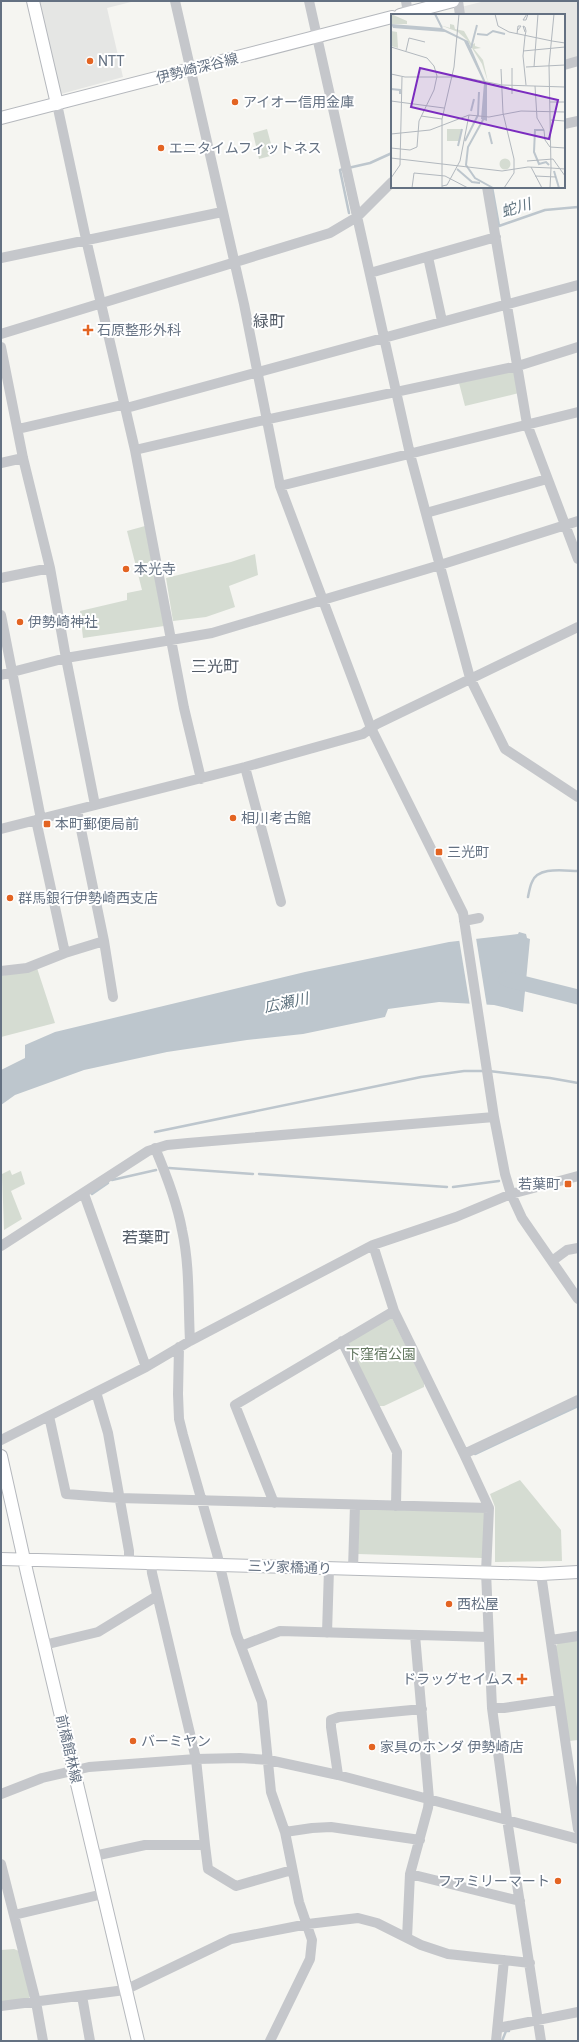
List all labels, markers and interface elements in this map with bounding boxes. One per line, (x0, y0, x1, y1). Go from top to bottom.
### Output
inset map (391, 14, 565, 188)
street label: 伊勢崎深谷線 (154, 50, 240, 86)
place label: NTT (98, 53, 125, 69)
marker: NTT (85, 56, 95, 66)
place label: アイオー信用金庫 (243, 94, 354, 110)
marker: アイオー信用金庫 (230, 97, 240, 107)
place label: エニタイムフィットネス (169, 140, 322, 156)
marker: エニタイムフィットネス (156, 143, 166, 153)
water label: 蛇川 (499, 194, 535, 221)
district label: 緑町 (253, 312, 285, 331)
place label: 石原整形外科 (97, 322, 181, 338)
marker: 石原整形外科 (82, 324, 94, 336)
place label: 本光寺 (134, 561, 176, 577)
marker: 本光寺 (121, 564, 131, 574)
place label: 伊勢崎神社 (28, 614, 98, 630)
marker: 伊勢崎神社 (15, 617, 25, 627)
district label: 三光町 (191, 657, 239, 676)
place label: 相川考古館 (241, 810, 311, 826)
marker: 相川考古館 (228, 813, 238, 823)
place label: 本町郵便局前 (55, 816, 139, 832)
marker: 本町郵便局前 (42, 819, 52, 829)
place label: 三光町 (447, 844, 489, 860)
marker: 三光町 (434, 847, 444, 857)
place label: 群馬銀行伊勢崎西支店 (18, 890, 158, 906)
marker: 群馬銀行伊勢崎西支店 (5, 893, 15, 903)
water label: 広瀬川 (262, 989, 312, 1016)
place label: 若葉町 (518, 1176, 560, 1192)
marker: 若葉町 (563, 1179, 573, 1189)
district label: 若葉町 (122, 1228, 170, 1247)
park label: 下窪宿公園 (346, 1346, 416, 1362)
street label: 三ツ家橋通り (248, 1558, 332, 1576)
place label: 西松屋 (457, 1596, 499, 1612)
marker: 西松屋 (444, 1599, 454, 1609)
place label: ドラッグセイムス (402, 1671, 514, 1687)
marker: ドラッグセイムス (517, 1674, 527, 1684)
street label: 前橋館林線 (53, 1713, 85, 1785)
place label: バーミヤン (141, 1733, 211, 1749)
marker: バーミヤン (128, 1736, 138, 1746)
place label: 家具のホンダ 伊勢崎店 (380, 1739, 523, 1755)
marker: 家具のホンダ 伊勢崎店 (367, 1742, 377, 1752)
place label: ファミリーマート (438, 1873, 550, 1889)
marker: ファミリーマート (553, 1876, 563, 1886)

